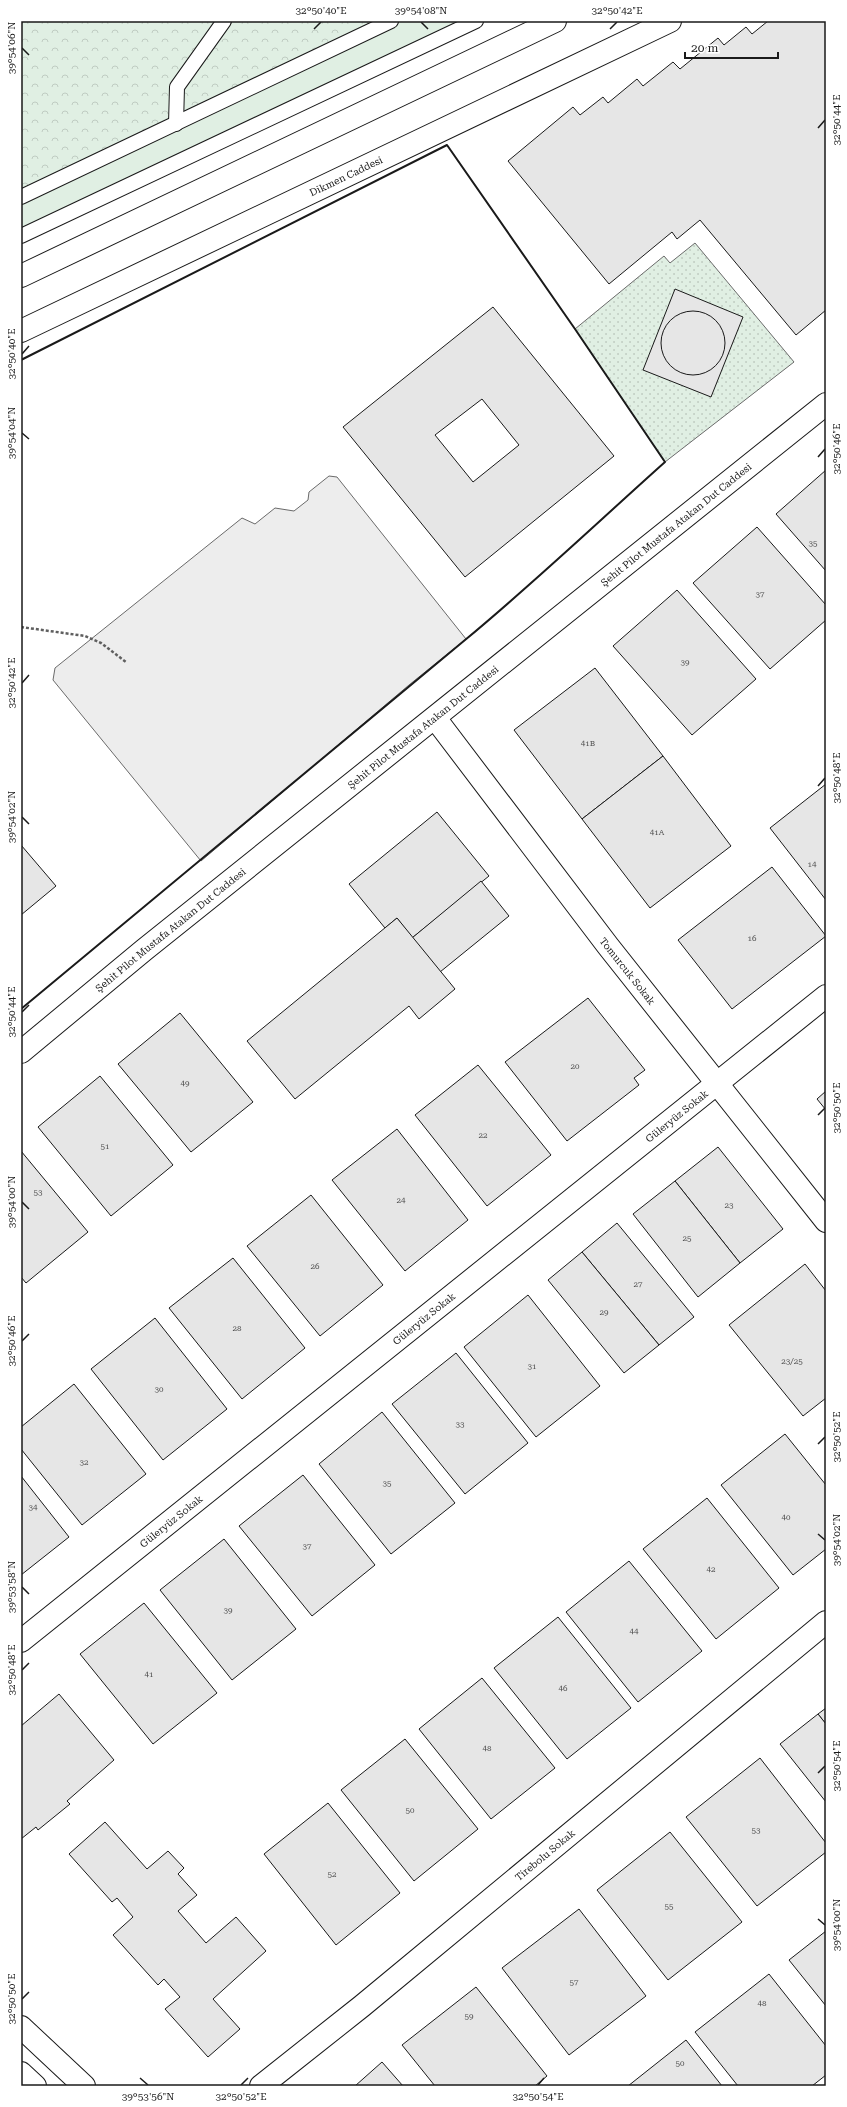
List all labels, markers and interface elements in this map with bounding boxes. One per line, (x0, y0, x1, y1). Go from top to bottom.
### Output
text: 32°50'40"E (295, 5, 347, 16)
text: 39°54'08"N (395, 5, 447, 16)
text: 32°50'42"E (591, 5, 643, 16)
text: 39°54'06"N (6, 22, 17, 74)
scale bar (685, 34, 778, 60)
text: 20 m (691, 41, 718, 55)
text: 32°50'44"E (831, 94, 842, 146)
street label: Dikmen Caddesi (308, 154, 384, 198)
text: 32°50'40"E (6, 328, 17, 380)
text: 39°54'04"N (6, 407, 17, 459)
text: 32°50'46"E (831, 423, 842, 475)
street label: Şehit Pilot Mustafa Atakan Dut Caddesi (598, 461, 753, 588)
house number: 35 (809, 539, 818, 548)
house number: 37 (756, 590, 765, 599)
text: 32°50'42"E (6, 657, 17, 709)
house number: 39 (681, 658, 690, 667)
street label: Şehit Pilot Mustafa Atakan Dut Caddesi (345, 663, 500, 790)
house number: 41B (581, 739, 595, 748)
text: 32°50'48"E (831, 752, 842, 804)
text: 39°54'02"N (6, 791, 17, 843)
house number: 41A (650, 828, 665, 837)
house number: 14 (808, 860, 817, 869)
street label: Şehit Pilot Mustafa Atakan Dut Caddesi (93, 866, 247, 994)
house number: 16 (748, 934, 757, 943)
street label: Tomurcuk Sokak (598, 935, 658, 1007)
text: 32°50'44"E (6, 986, 17, 1038)
house number: 20 (571, 1062, 580, 1071)
house number: 49 (181, 1079, 190, 1088)
text: 32°50'50"E (831, 1082, 842, 1134)
street label: Güleryüz Sokak (643, 1087, 711, 1144)
house number: 22 (479, 1131, 488, 1140)
house number: 51 (101, 1142, 110, 1151)
text: 39°54'00"N (6, 1176, 17, 1228)
house number: 53 (34, 1188, 43, 1197)
house number: 24 (397, 1196, 406, 1205)
house number: 23 (725, 1201, 734, 1210)
house number: 25 (683, 1234, 692, 1243)
house number: 26 (311, 1262, 320, 1271)
house number: 27 (634, 1280, 643, 1289)
street label: Güleryüz Sokak (390, 1290, 458, 1347)
house number: 29 (600, 1308, 609, 1317)
text: 32°50'46"E (6, 1315, 17, 1367)
house number: 28 (233, 1324, 242, 1333)
house number: 23/25 (781, 1357, 803, 1366)
house number: 31 (528, 1362, 537, 1371)
house number: 30 (155, 1385, 164, 1394)
text: 32°50'52"E (831, 1411, 842, 1463)
house number: 33 (456, 1420, 465, 1429)
house number: 32 (80, 1458, 89, 1467)
house number: 35 (383, 1479, 392, 1488)
street label: Güleryüz Sokak (137, 1492, 205, 1549)
house number: 34 (29, 1503, 38, 1512)
house number: 40 (782, 1513, 791, 1522)
text: 39°54'02"N (831, 1514, 842, 1566)
house number: 37 (303, 1542, 312, 1551)
text: 39°53'58"N (6, 1561, 17, 1613)
house number: 42 (707, 1565, 716, 1574)
house number: 39 (224, 1606, 233, 1615)
house number: 44 (630, 1627, 639, 1636)
text: 32°50'48"E (6, 1644, 17, 1696)
house number: 41 (145, 1670, 154, 1679)
house number: 46 (559, 1684, 568, 1693)
text: 32°50'54"E (831, 1740, 842, 1792)
house number: 48 (483, 1744, 492, 1753)
house number: 50 (406, 1806, 415, 1815)
house number: 53 (752, 1826, 761, 1835)
street label: Tirebolu Sokak (513, 1827, 577, 1883)
house number: 52 (328, 1870, 337, 1879)
text: 39°54'00"N (831, 1899, 842, 1951)
house number: 55 (665, 1902, 674, 1911)
text: 32°50'50"E (6, 1973, 17, 2025)
house number: 57 (570, 1978, 579, 1987)
house number: 48 (758, 1999, 767, 2008)
house number: 59 (465, 2012, 474, 2021)
house number: 50 (676, 2059, 685, 2068)
text: 39°53'56"N (122, 2091, 174, 2102)
text: 32°50'52"E (215, 2091, 267, 2102)
text: 32°50'54"E (512, 2091, 564, 2102)

